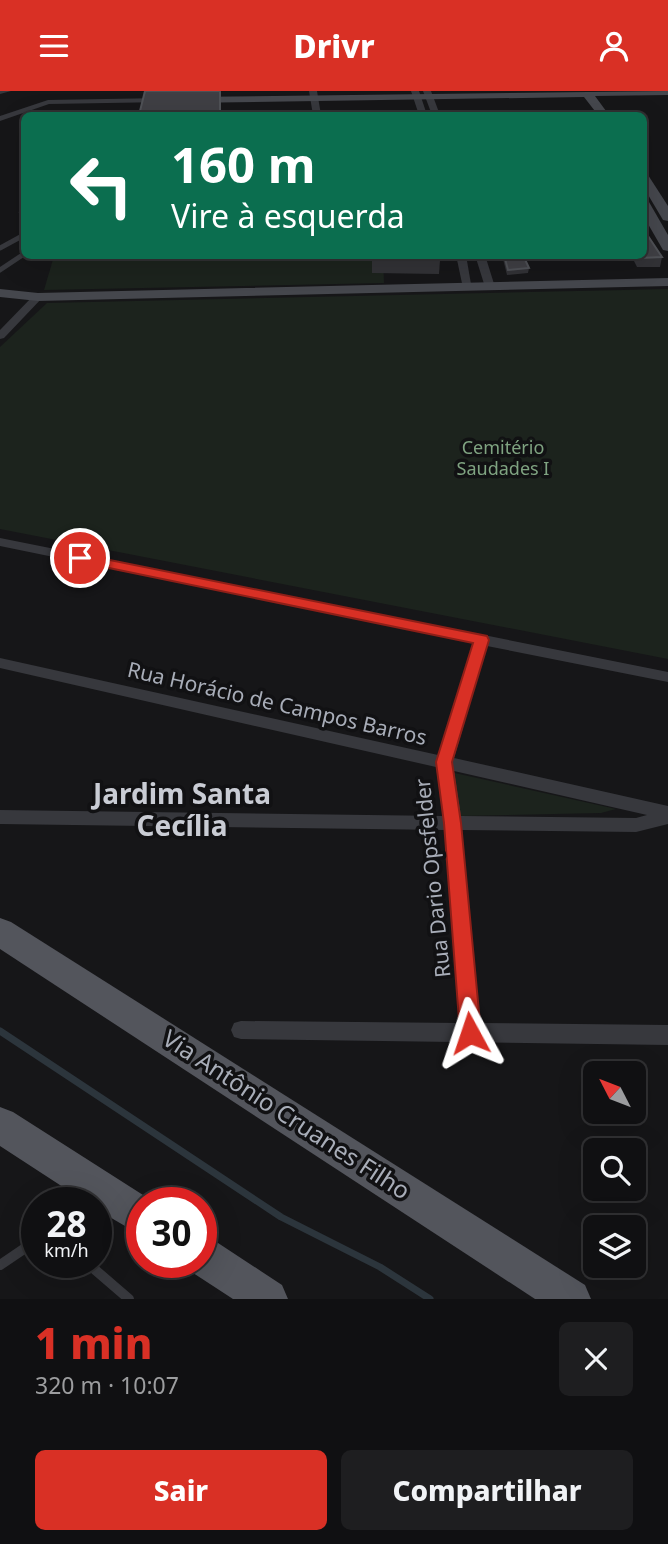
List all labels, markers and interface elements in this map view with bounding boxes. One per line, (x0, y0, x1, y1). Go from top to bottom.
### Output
text: Drivr (293, 24, 375, 67)
icon: menu (35, 27, 73, 65)
icon: person (595, 27, 633, 65)
text: 160 m (171, 131, 316, 197)
icon: left (56, 140, 147, 231)
text: Vire à esquerda (171, 194, 405, 237)
park label: Cemitério Saudades I (457, 435, 549, 480)
pin (50, 528, 110, 588)
icon: arrive (61, 539, 99, 577)
street label: Rua Horácio de Campos Barros (125, 655, 430, 751)
district label: Jardim Santa Cecília (90, 774, 271, 844)
street label: Rua Dario Opsfelder (408, 777, 456, 979)
position arrow (433, 996, 507, 1070)
street label: Via Antônio Cruanes Filho (157, 1021, 417, 1206)
north arrow (583, 1061, 646, 1123)
map controls (583, 1061, 646, 1278)
button: search (583, 1138, 646, 1201)
speed limit sign: 30 (126, 1187, 217, 1278)
text: 28 (46, 1200, 87, 1247)
button: layers (583, 1215, 646, 1278)
text: km/h (44, 1238, 89, 1262)
text: 1 min (35, 1314, 152, 1371)
button: close (559, 1322, 633, 1396)
text: 320 m · 10:07 (35, 1369, 179, 1401)
button: Sair (35, 1450, 327, 1530)
button: Compartilhar (341, 1450, 633, 1530)

